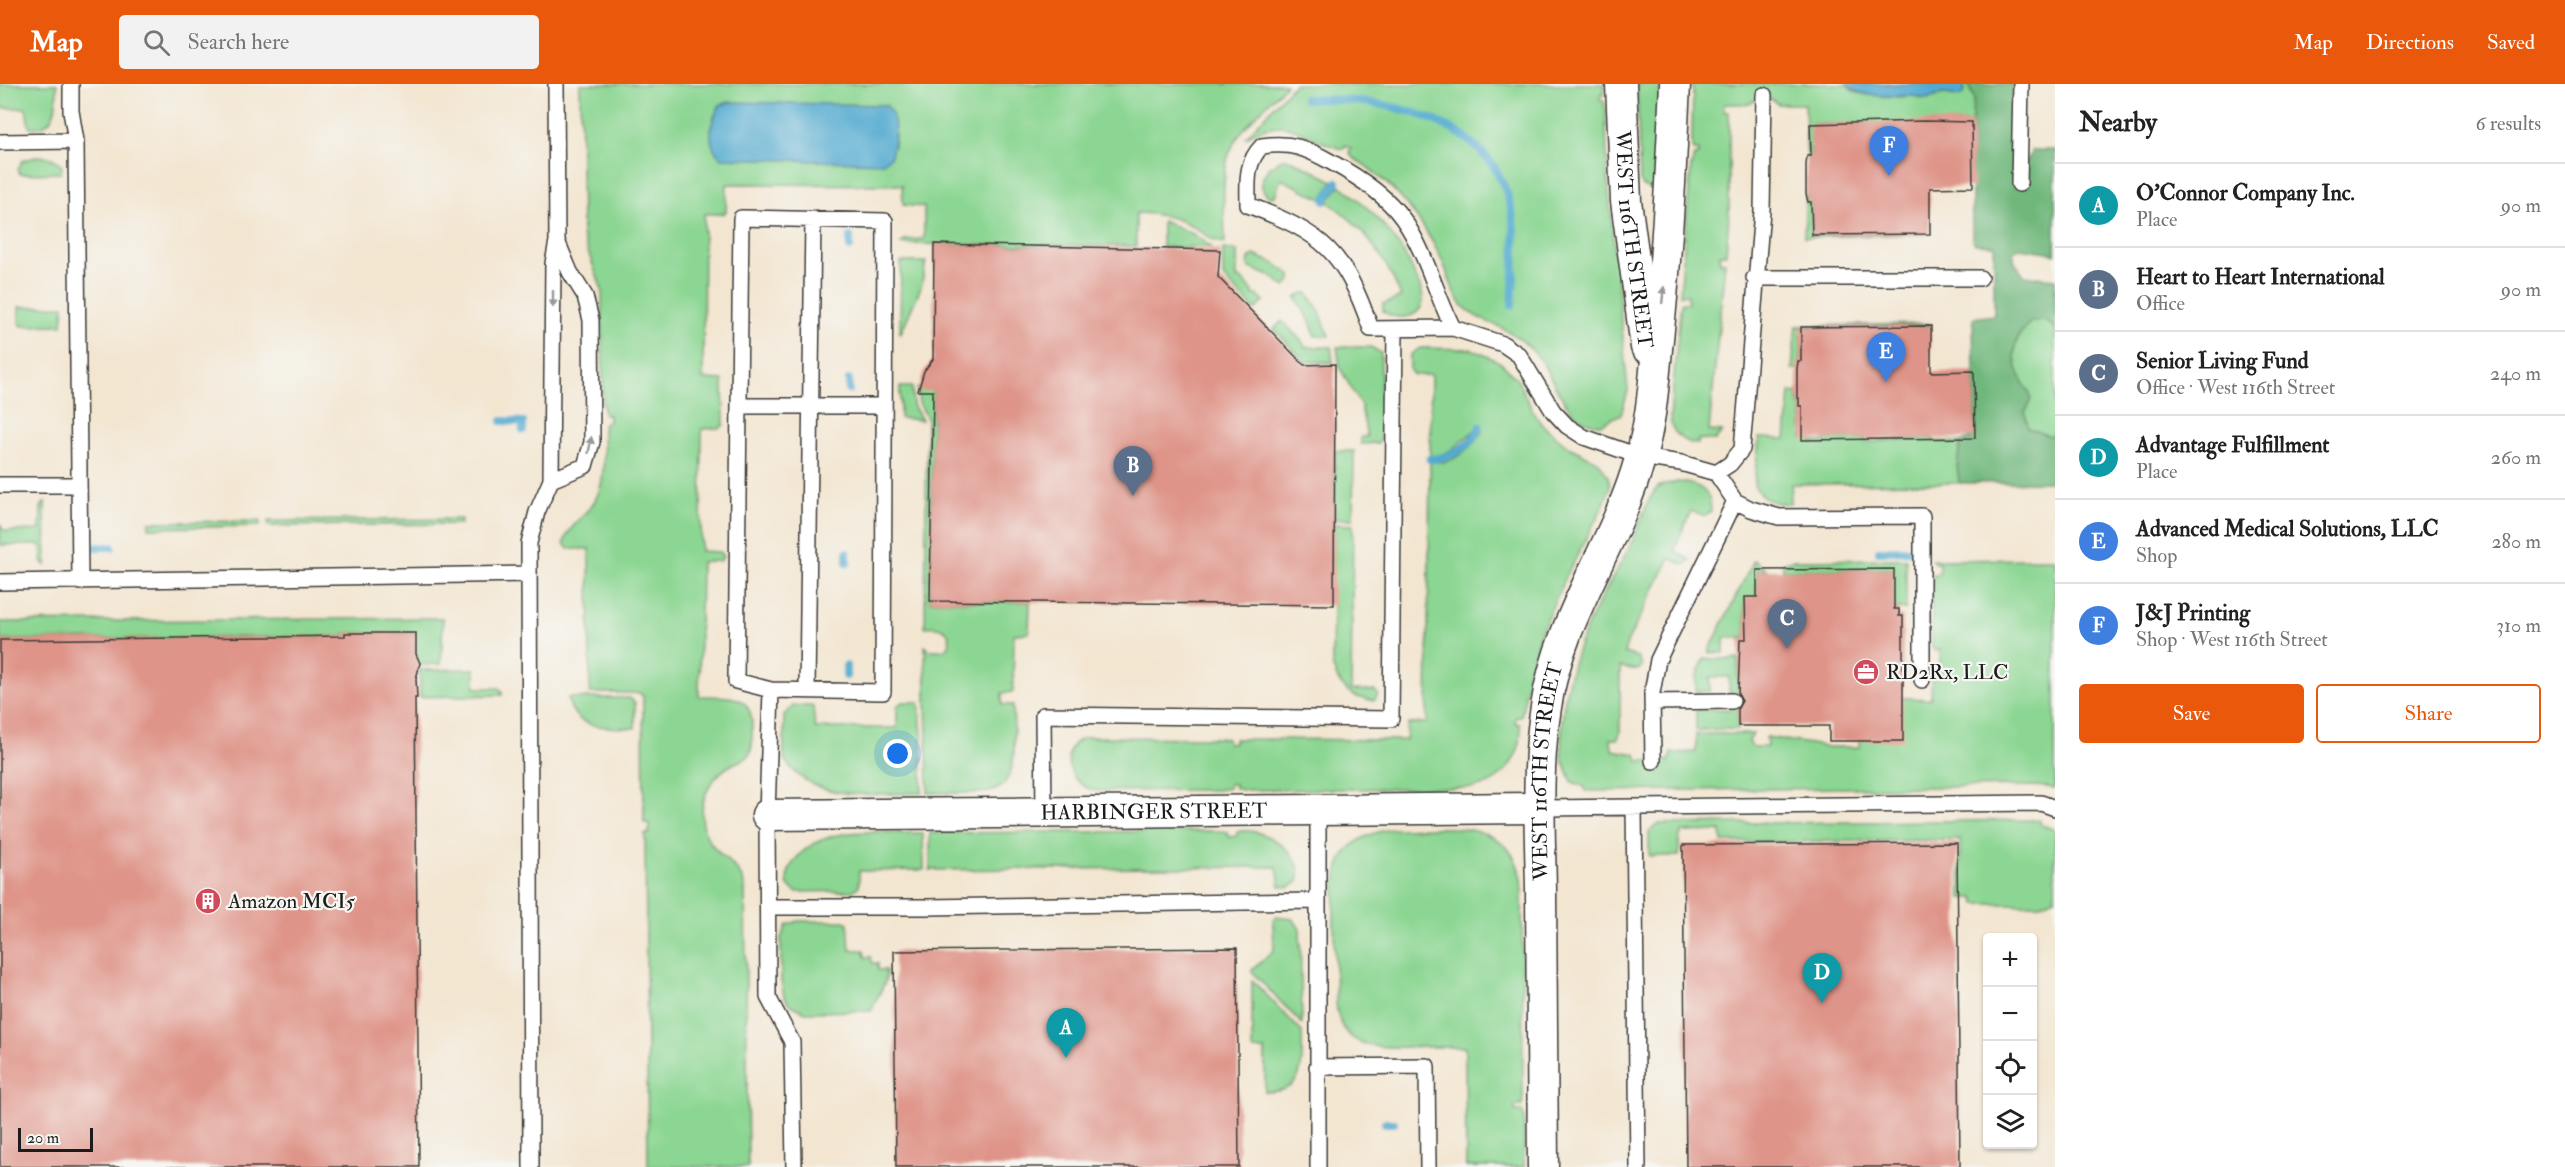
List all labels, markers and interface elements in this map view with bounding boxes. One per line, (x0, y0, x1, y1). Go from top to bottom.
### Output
search box (119, 15, 539, 69)
text: Map (30, 25, 83, 60)
icon: search (140, 26, 173, 59)
text: Search here (188, 28, 289, 56)
text: Map (2293, 29, 2333, 56)
text: Directions (2366, 29, 2454, 56)
text: Saved (2487, 29, 2535, 56)
text: Nearby (2079, 107, 2157, 139)
text: 6 results (2475, 111, 2541, 136)
pin: F (1870, 126, 1908, 176)
street label: WEST 116TH STREET (1609, 129, 1660, 350)
text: O'Connor Company Inc. (2136, 179, 2355, 207)
text: A (2092, 193, 2105, 218)
text: 90 m (2501, 193, 2541, 218)
text: Place (2136, 207, 2177, 232)
text: Heart to Heart International (2136, 263, 2385, 291)
text: B (2092, 277, 2105, 302)
text: 90 m (2501, 277, 2541, 302)
one-way arrow (1658, 285, 1668, 304)
one-way arrow (548, 290, 558, 309)
text: Office (2136, 291, 2185, 316)
pin: E (1866, 332, 1906, 382)
text: Senior Living Fund (2136, 347, 2309, 375)
text: C (2091, 361, 2106, 386)
text: 240 m (2490, 361, 2541, 386)
text: Office · West 116th Street (2136, 375, 2335, 400)
text: Advantage Fulfillment (2136, 431, 2330, 459)
one-way arrow (586, 435, 595, 454)
text: D (2090, 445, 2107, 470)
text: 260 m (2491, 445, 2541, 470)
pin: B (1114, 446, 1152, 496)
text: Place (2136, 459, 2177, 484)
text: Advanced Medical Solutions, LLC (2136, 515, 2439, 543)
text: E (2091, 529, 2106, 554)
text: 280 m (2491, 529, 2541, 554)
text: Shop (2136, 543, 2177, 568)
text: J&J Printing (2136, 599, 2250, 627)
pin: C (1768, 600, 1806, 649)
text: F (2092, 613, 2105, 638)
text: 310 m (2496, 613, 2541, 638)
text: Shop · West 116th Street (2136, 627, 2328, 652)
office icon: RD2Rx, LLC (1851, 657, 1881, 687)
street label: WEST 116TH STREET (1526, 659, 1569, 882)
place label: RD2Rx, LLC (1886, 659, 2008, 686)
button: Save (2079, 684, 2304, 743)
button: Share (2316, 684, 2541, 743)
your location (883, 739, 912, 768)
street label: HARBINGER STREET (1040, 797, 1268, 826)
building icon: Amazon MCI5 (193, 886, 223, 916)
place label: Amazon MCI5 (227, 888, 356, 915)
map controls (1983, 933, 2037, 1149)
button: + (1983, 933, 2037, 987)
pin: D (1802, 954, 1842, 1003)
button: − (1983, 987, 2037, 1041)
pin: A (1046, 1008, 1086, 1058)
button: locate (1983, 1041, 2037, 1095)
button: layers (1983, 1095, 2037, 1149)
scale bar (18, 1125, 93, 1152)
text: 20 m (27, 1128, 59, 1148)

